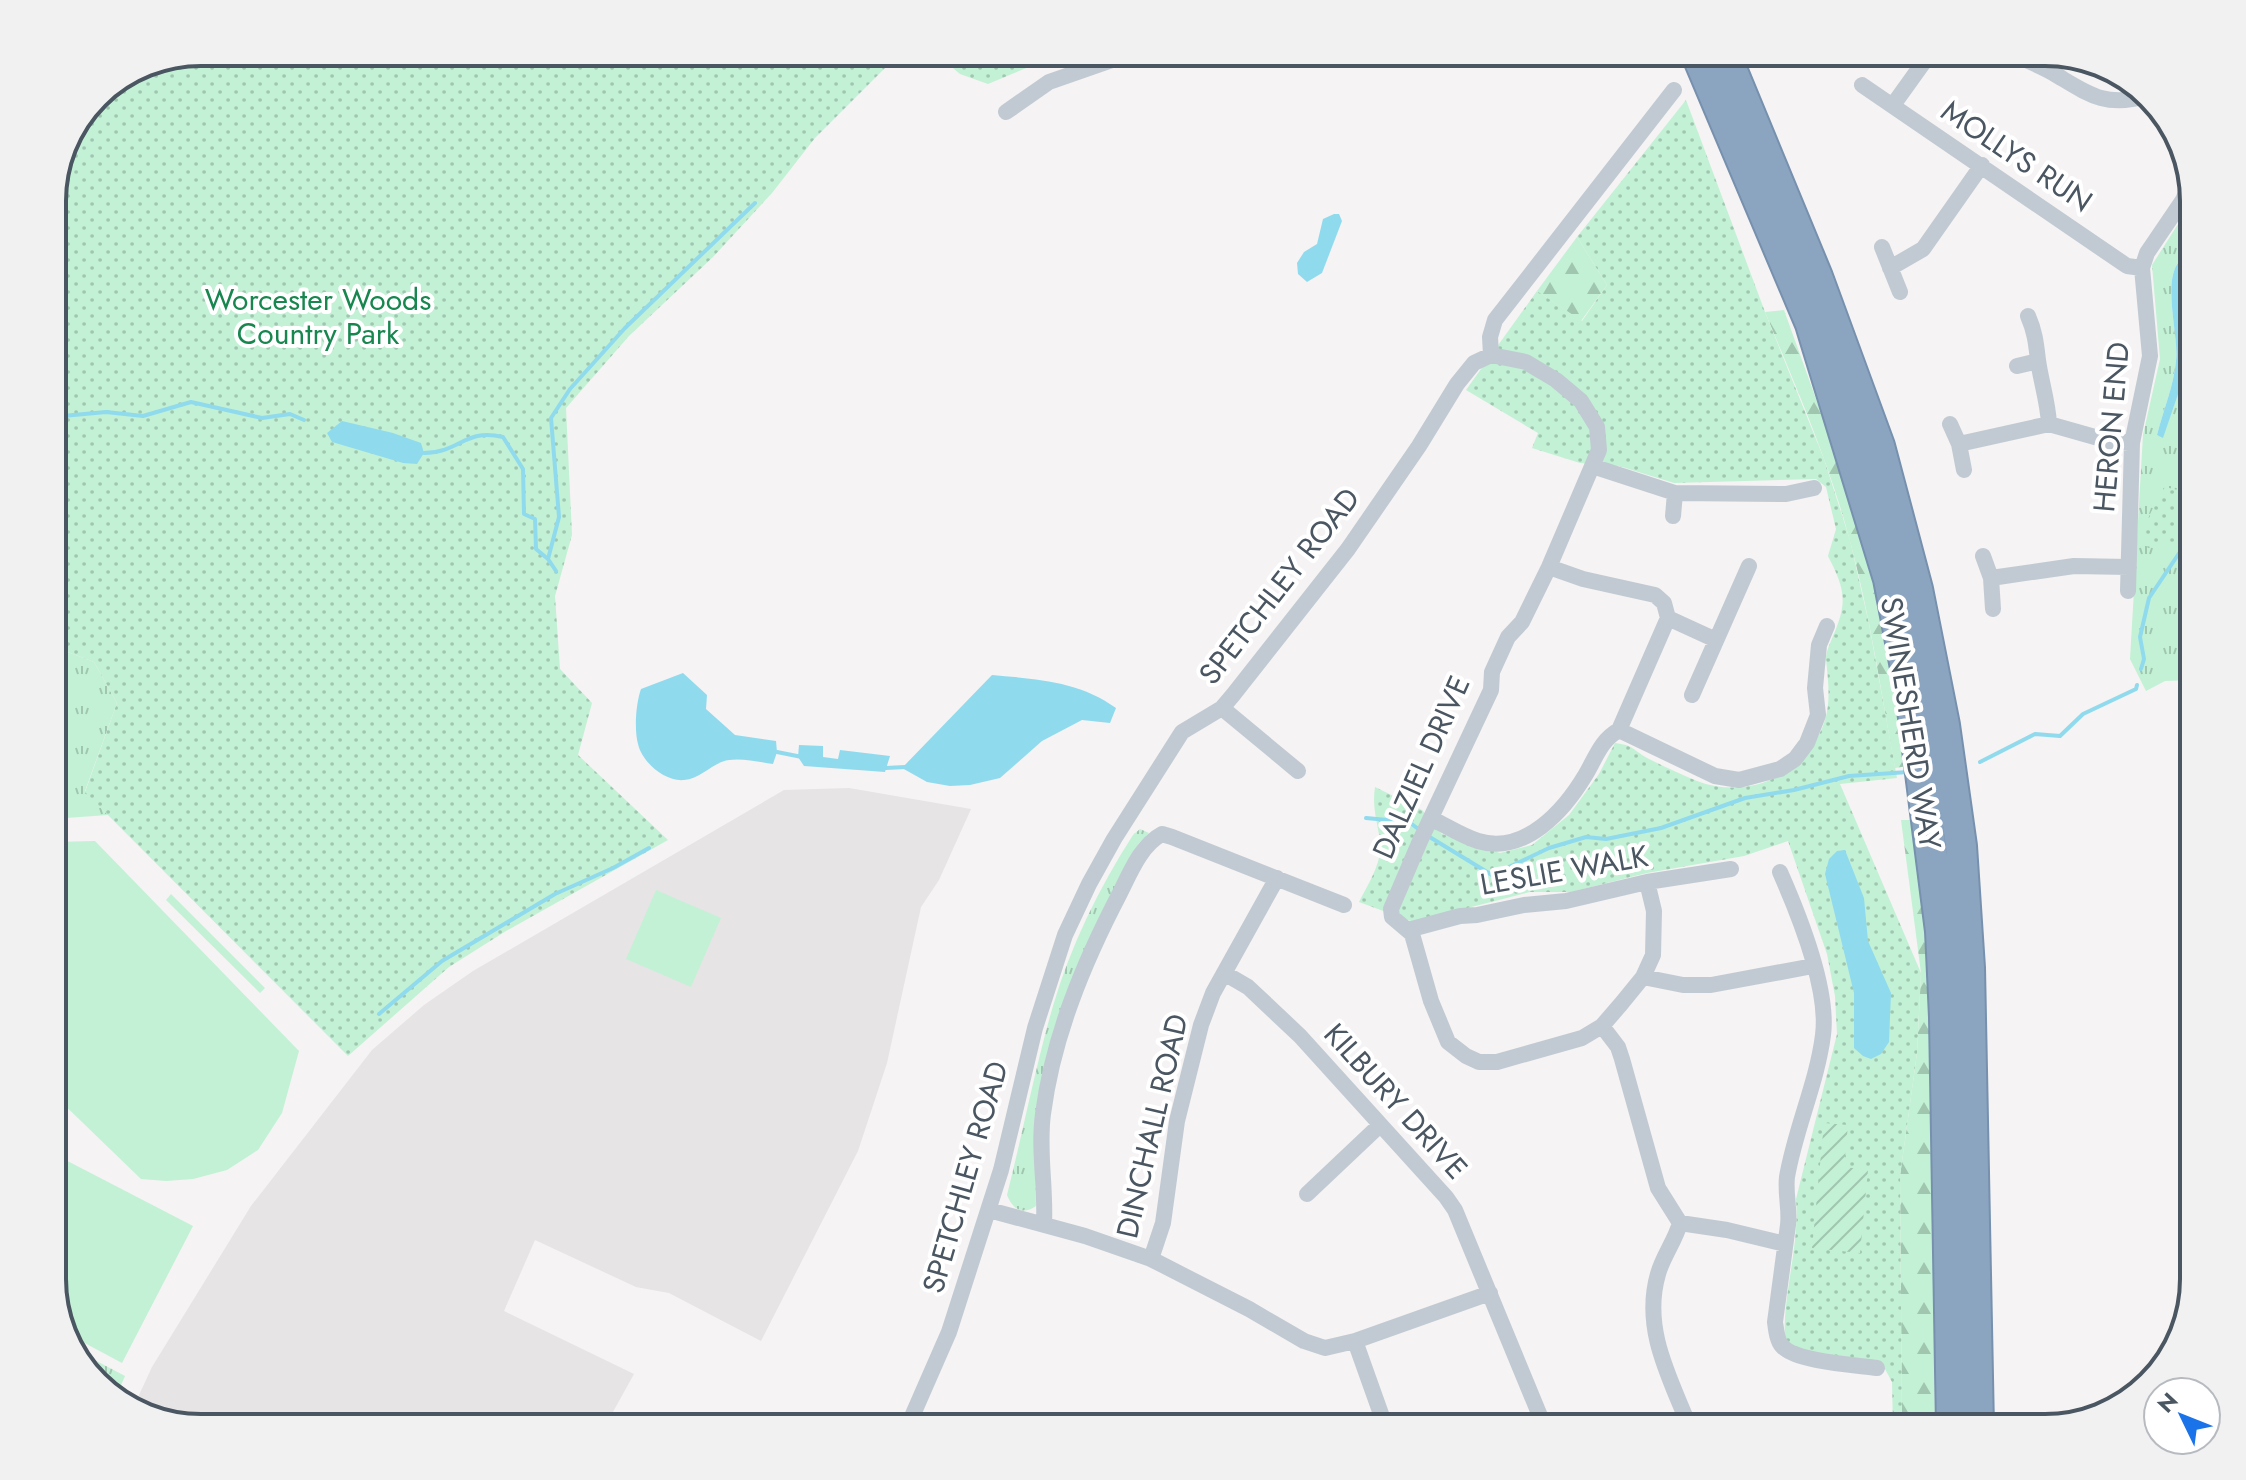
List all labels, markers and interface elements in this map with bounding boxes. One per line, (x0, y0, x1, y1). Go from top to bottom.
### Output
street label: MOLLYS RUN (1933, 90, 2101, 222)
park label: Worcester Woods Country Park (205, 278, 431, 355)
street label: HERON END (2082, 340, 2140, 514)
street label: SPETCHLEY ROAD (1188, 478, 1370, 694)
street label: SWINESHERD WAY (1870, 594, 1952, 852)
street label: DALZIEL DRIVE (1361, 669, 1481, 865)
street label: LESLIE WALK (1477, 834, 1651, 906)
street label: DINCHALL ROAD (1105, 1010, 1199, 1242)
street label: KILBURY DRIVE (1314, 1013, 1478, 1189)
street label: SPETCHLEY ROAD (911, 1056, 1019, 1298)
north arrow (2142, 1376, 2222, 1456)
text: N (2150, 1385, 2185, 1420)

